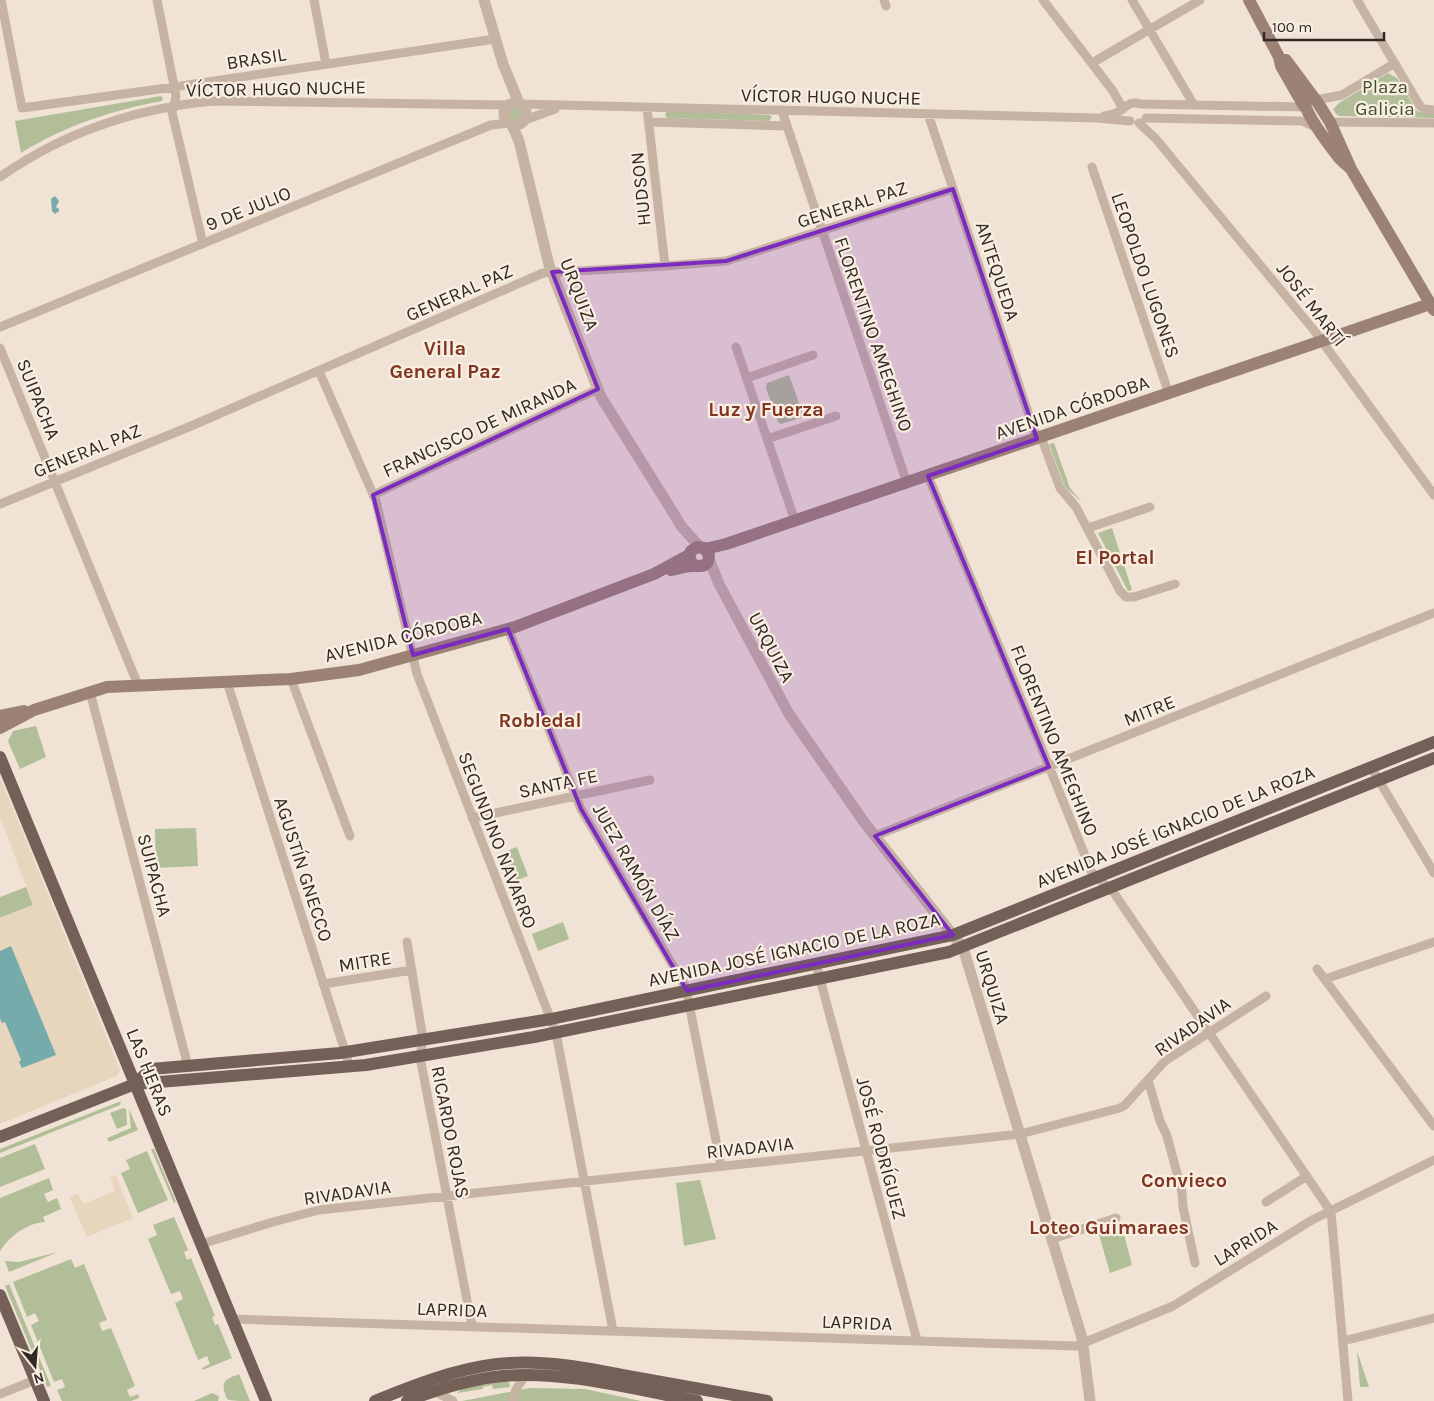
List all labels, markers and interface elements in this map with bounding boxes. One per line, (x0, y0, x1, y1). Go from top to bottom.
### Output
scale bar (1264, 10, 1384, 42)
text: 100 m (1272, 18, 1312, 36)
street label: BRASIL (225, 43, 288, 75)
street label: VÍCTOR HUGO NUCHE (186, 75, 366, 102)
park label: Plaza Galicia (1355, 76, 1415, 120)
street label: VÍCTOR HUGO NUCHE (741, 83, 921, 110)
street label: HUDSON (626, 151, 656, 227)
street label: GENERAL PAZ (794, 177, 910, 233)
street label: 9 DE JULIO (203, 182, 294, 236)
street label: LEOPOLDO LUGONES (1106, 190, 1184, 361)
street label: ANTEQUEDA (971, 219, 1023, 324)
street label: FLORENTINO AMEGHINO (829, 234, 917, 434)
street label: URQUIZA (555, 255, 603, 334)
street label: JOSÉ MARTÍ (1272, 258, 1352, 351)
street label: GENERAL PAZ (403, 260, 516, 326)
district label: Villa General Paz (389, 337, 501, 383)
street label: SUIPACHA (12, 356, 64, 443)
street label: AVENIDA CÓRDOBA (992, 370, 1152, 445)
street label: FRANCISCO DE MIRANDA (379, 373, 580, 482)
district label: Luz y Fuerza (708, 398, 824, 421)
street label: GENERAL PAZ (30, 419, 145, 483)
district label: El Portal (1075, 546, 1155, 569)
street label: AVENIDA CÓRDOBA (322, 606, 484, 667)
street label: URQUIZA (743, 609, 799, 686)
street label: FLORENTINO AMEGHINO (1006, 642, 1103, 839)
street label: MITRE (1121, 691, 1178, 731)
district label: Robledal (498, 709, 582, 732)
street label: SEGUNDINO NAVARRO (453, 749, 541, 932)
street label: AVENIDA JOSÉ IGNACIO DE LA ROZA (1033, 760, 1318, 893)
street label: SANTA FE (517, 765, 600, 803)
street label: AGUSTÍN GNECCO (269, 794, 338, 944)
street label: JUEZ RAMÓN DÍAZ (588, 799, 685, 945)
street label: SUIPACHA (132, 831, 176, 919)
street label: AVENIDA JOSÉ IGNACIO DE LA ROZA (646, 907, 942, 992)
street label: MITRE (337, 947, 393, 977)
street label: URQUIZA (970, 948, 1014, 1027)
street label: RIVADAVIA (1150, 993, 1235, 1061)
street label: LAS HERAS (121, 1025, 177, 1120)
street label: RICARDO ROJAS (426, 1064, 474, 1200)
street label: JOSÉ RODRÍGUEZ (851, 1074, 912, 1222)
street label: RIVADAVIA (705, 1132, 795, 1164)
district label: Convieco (1141, 1169, 1227, 1192)
street label: RIVADAVIA (302, 1176, 392, 1210)
street label: LAPRIDA (1210, 1215, 1281, 1271)
district label: Loteo Guimaraes (1029, 1216, 1189, 1239)
street label: LAPRIDA (416, 1298, 488, 1322)
street label: LAPRIDA (821, 1311, 893, 1335)
north arrow (10, 1341, 60, 1391)
text: N (31, 1368, 46, 1388)

